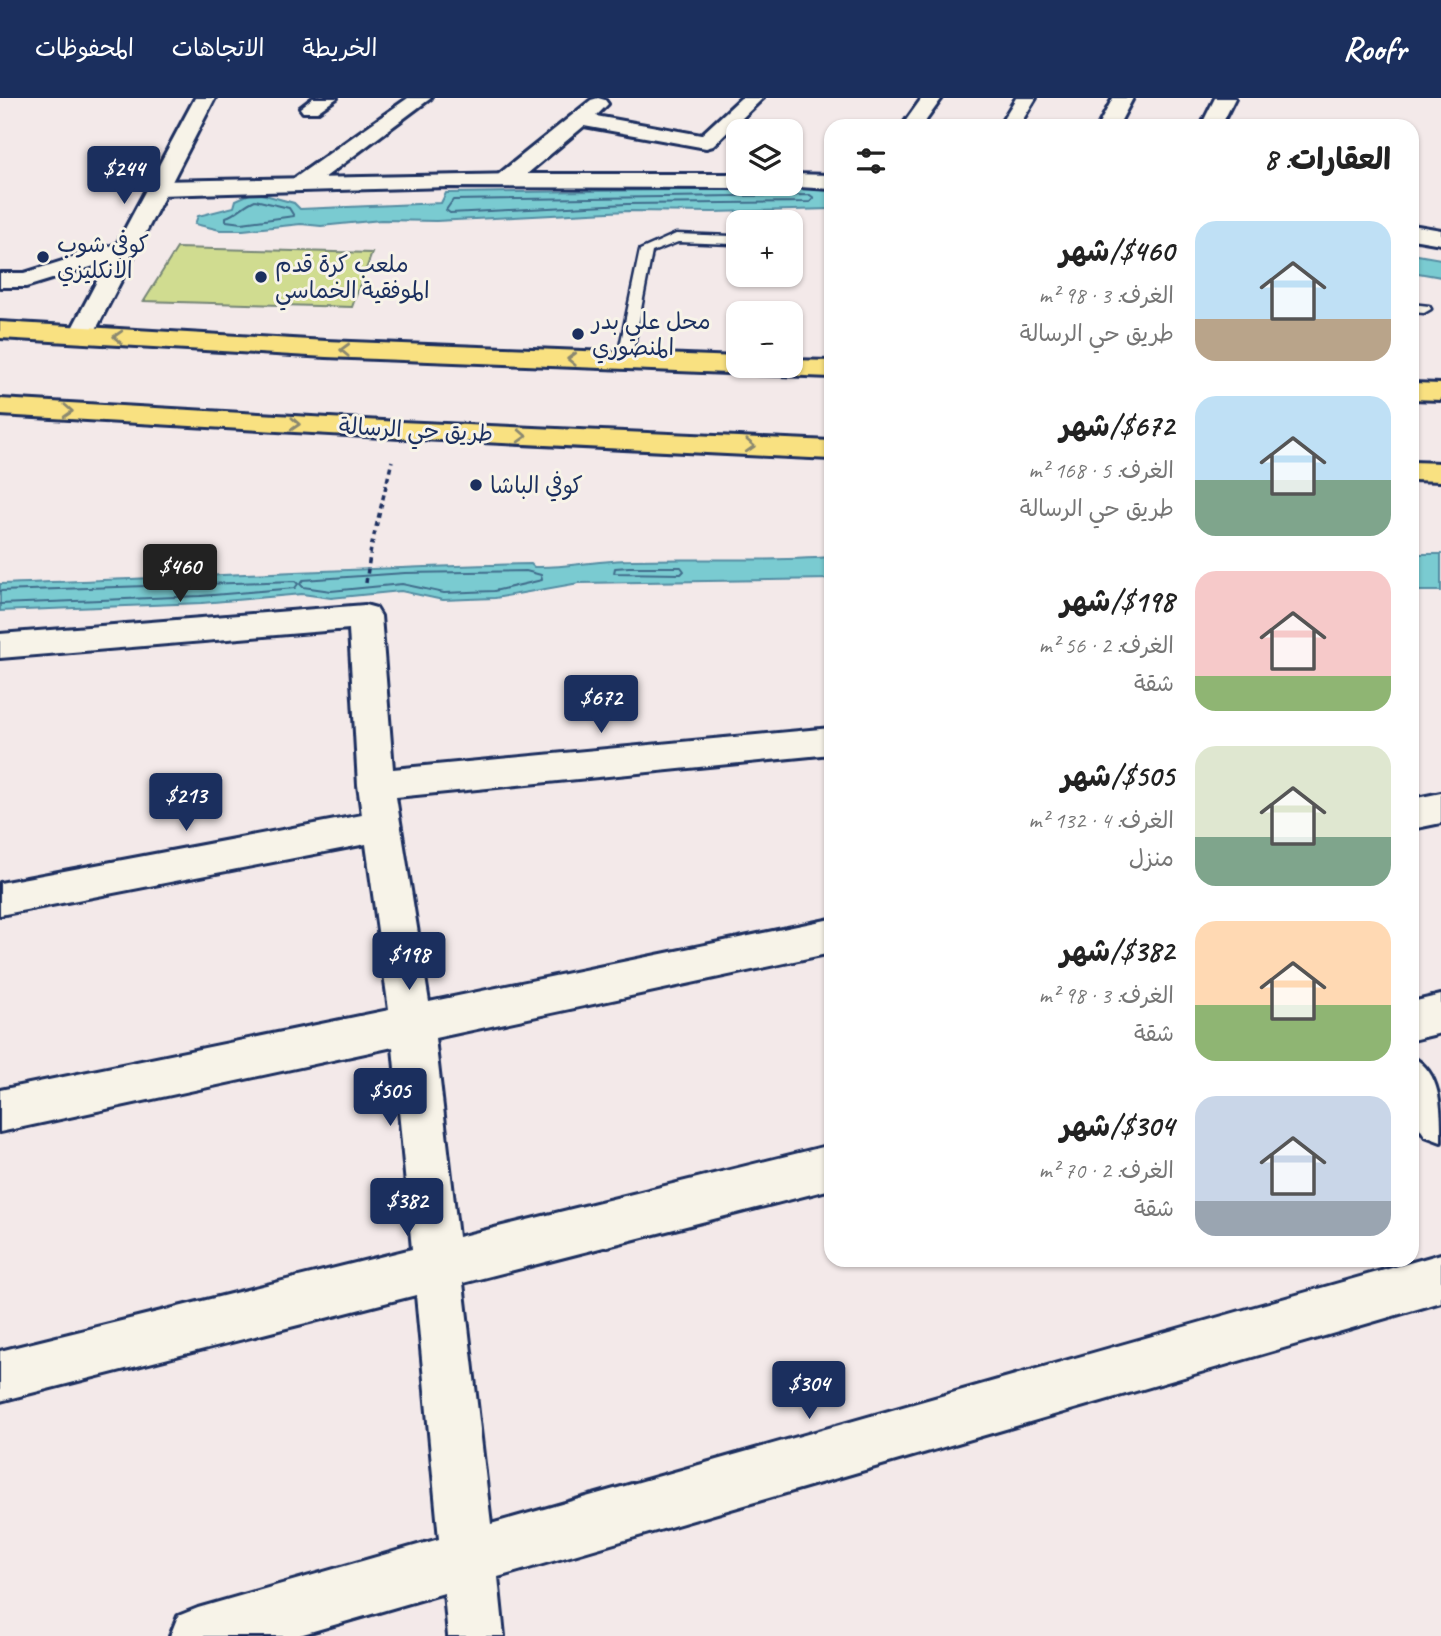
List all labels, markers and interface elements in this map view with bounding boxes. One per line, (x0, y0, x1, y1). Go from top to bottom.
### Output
text: Roofr (1343, 28, 1406, 70)
text: المحفوظات (35, 33, 134, 63)
text: الاتجاهات (172, 33, 265, 63)
text: الخريطة (303, 33, 377, 63)
map controls (726, 119, 803, 378)
button: layers (726, 119, 803, 196)
text: العقارات: 8 (1264, 140, 1391, 178)
icon: filters (852, 142, 890, 180)
pin: $244 (83, 146, 165, 206)
text: $244 (103, 154, 145, 183)
button: + (726, 210, 803, 287)
place label: كوفي شوب الانكليزي (57, 230, 149, 287)
text: $460/شهر (1060, 232, 1174, 270)
marker: كوفي شوب الانكليزي (35, 249, 51, 265)
icon: home (1251, 249, 1335, 333)
place label: ملعب كرة قدم الموفقية الخماسي (275, 250, 430, 311)
marker: ملعب كرة قدم الموفقية الخماسي (253, 269, 269, 285)
text: الغرف: 3 · 98 m² (1039, 281, 1174, 310)
button: − (726, 301, 803, 378)
place label: محل علي بدر المنصوري (590, 307, 711, 364)
text: طريق حي الرسالة (1020, 319, 1174, 348)
marker: محل علي بدر المنصوري (570, 326, 586, 342)
one-way arrow (112, 329, 123, 344)
one-way arrow (339, 342, 350, 357)
one-way arrow (567, 351, 578, 366)
one-way arrow (63, 403, 74, 418)
text: $672/شهر (1060, 407, 1174, 445)
street label: طريق حي الرسالة (338, 411, 494, 455)
one-way arrow (290, 416, 301, 431)
icon: home (1251, 424, 1335, 508)
one-way arrow (517, 428, 528, 443)
one-way arrow (744, 439, 755, 454)
text: الغرف: 5 · 168 m² (1028, 456, 1174, 485)
place label: كوفي الباشا (490, 471, 583, 502)
marker: كوفي الباشا (468, 477, 484, 493)
text: طريق حي الرسالة (1020, 494, 1174, 523)
pin: $460 (139, 545, 221, 604)
text: $460 (159, 552, 201, 581)
text: $198/شهر (1061, 582, 1174, 620)
icon: home (1251, 599, 1335, 683)
text: الغرف: 2 · 56 m² (1039, 631, 1174, 660)
text: شقة (1134, 669, 1174, 698)
pin: $672 (560, 676, 642, 735)
text: $672 (580, 683, 622, 712)
text: $505/شهر (1061, 757, 1174, 795)
pin: $213 (145, 774, 227, 833)
icon: home (1251, 774, 1335, 858)
text: $213 (165, 781, 207, 810)
text: الغرف: 4 · 132 m² (1028, 806, 1174, 835)
text: منزل (1129, 844, 1174, 873)
pin: $198 (368, 932, 450, 992)
text: $382/شهر (1060, 932, 1174, 970)
text: $198 (388, 940, 430, 969)
icon: home (1251, 949, 1335, 1033)
text: الغرف: 3 · 98 m² (1039, 981, 1174, 1010)
text: شقة (1134, 1019, 1174, 1048)
pin: $505 (349, 1068, 431, 1128)
text: $505 (370, 1076, 410, 1105)
text: $304/شهر (1060, 1107, 1174, 1145)
icon: home (1251, 1124, 1335, 1208)
text: الغرف: 2 · 70 m² (1039, 1156, 1174, 1185)
pin: $382 (366, 1178, 448, 1238)
text: $382 (386, 1186, 428, 1215)
text: شقة (1134, 1194, 1174, 1223)
pin: $304 (768, 1362, 850, 1421)
text: $304 (788, 1369, 830, 1398)

